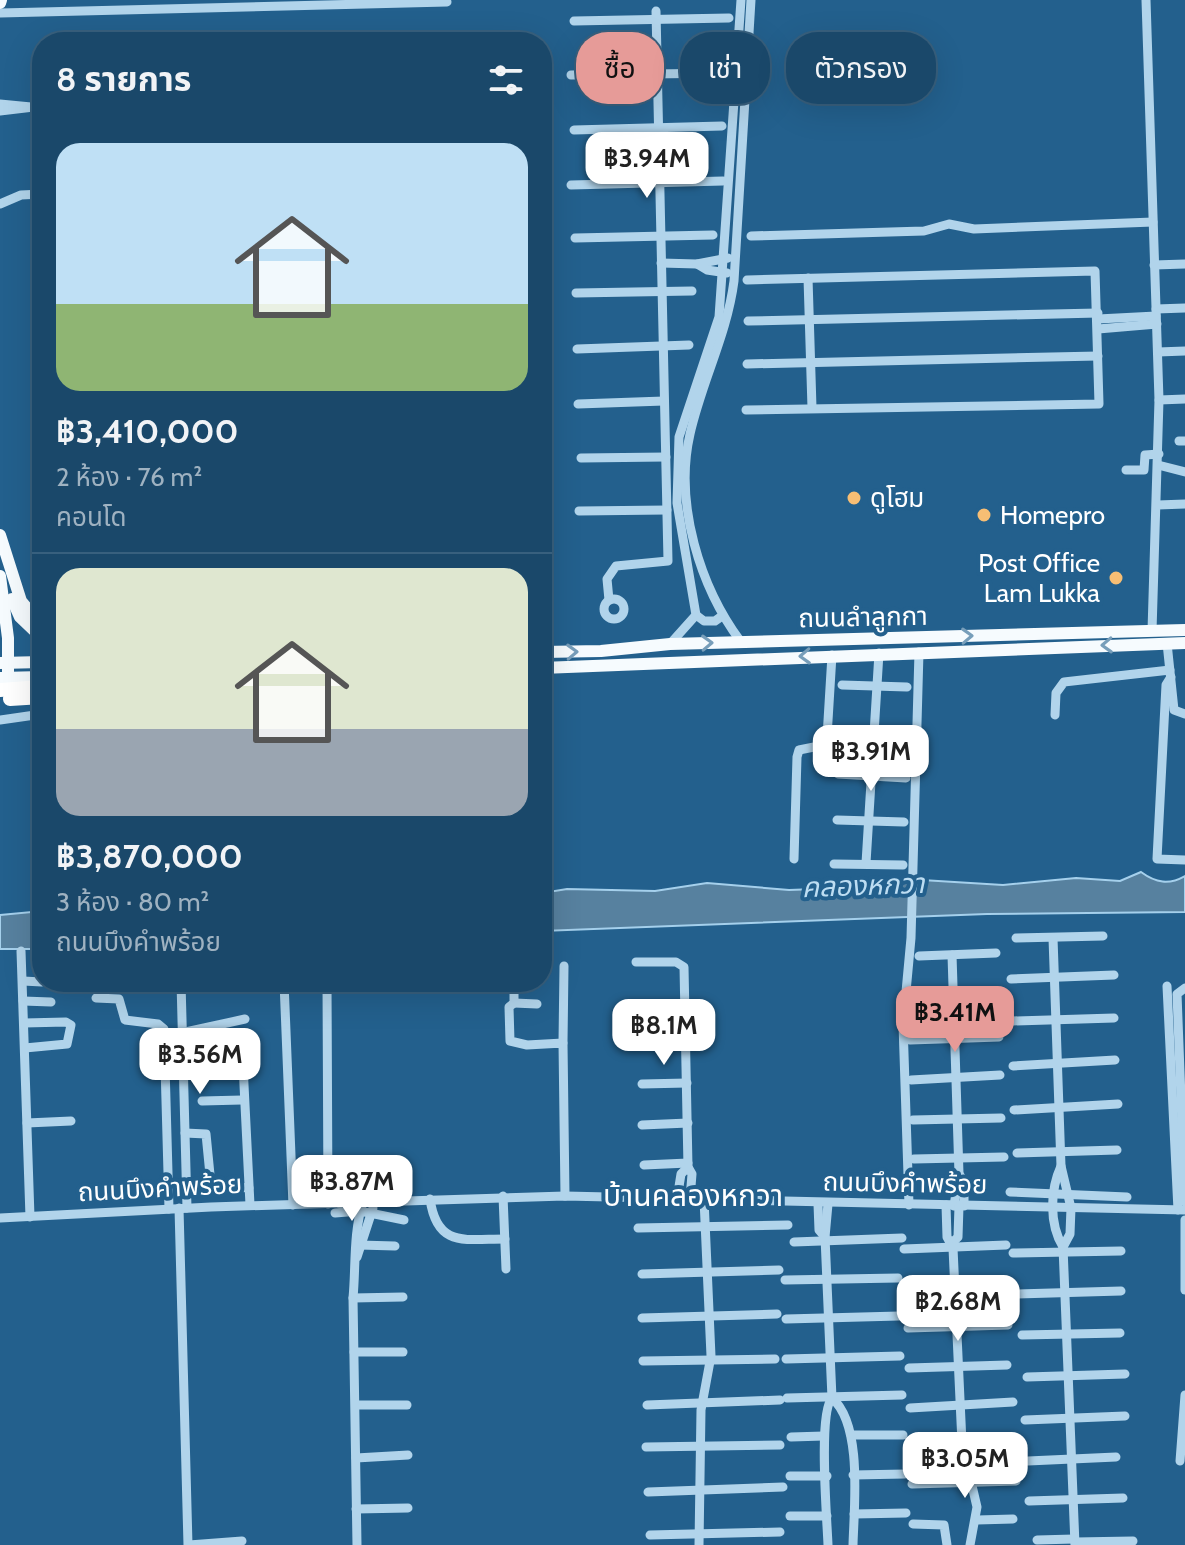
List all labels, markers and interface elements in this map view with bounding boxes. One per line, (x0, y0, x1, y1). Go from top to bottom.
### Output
chip: ซื้อ (576, 32, 664, 104)
chip: เช่า (680, 32, 770, 104)
chip: ตัวกรอง (786, 32, 936, 104)
text: 8 รายการ (56, 58, 191, 100)
icon: filters (484, 58, 528, 102)
pin: ฿3.94M (582, 132, 712, 200)
text: ฿3.94M (604, 142, 690, 174)
icon: home (220, 195, 364, 339)
text: ฿3,410,000 (56, 410, 239, 452)
text: 2 ห้อง · 76 m² (56, 461, 202, 493)
place label: ดูโฮม (870, 482, 924, 514)
marker: ดูโฮม (845, 489, 863, 507)
place label: Homepro (1000, 499, 1105, 531)
text: คอนโด (56, 501, 127, 533)
marker: Homepro (975, 506, 993, 524)
place label: Post Office Lam Lukka (978, 547, 1101, 609)
marker: Post Office Lam Lukka (1107, 569, 1125, 587)
street label: ถนนลำลูกกา (798, 600, 928, 634)
icon: home (220, 620, 364, 764)
one-way arrow (961, 627, 974, 644)
one-way arrow (701, 634, 714, 651)
one-way arrow (1100, 637, 1113, 654)
one-way arrow (566, 643, 579, 661)
one-way arrow (798, 647, 811, 664)
pin: ฿3.91M (806, 725, 936, 793)
text: ฿3.91M (831, 735, 911, 767)
text: ฿3,870,000 (56, 835, 243, 877)
water label: คลองหกวา (801, 866, 927, 904)
text: 3 ห้อง · 80 m² (56, 886, 209, 918)
text: ถนนบึงคำพร้อย (56, 926, 221, 958)
pin: ฿3.41M (890, 986, 1020, 1054)
text: ฿3.41M (914, 996, 996, 1028)
pin: ฿8.1M (608, 999, 720, 1067)
text: ฿8.1M (630, 1009, 698, 1041)
pin: ฿3.56M (135, 1028, 265, 1096)
text: ฿3.56M (157, 1038, 243, 1070)
pin: ฿3.87M (287, 1155, 417, 1223)
text: ฿3.87M (310, 1165, 395, 1197)
street label: ถนนบึงคำพร้อย (822, 1166, 988, 1200)
street label: ถนนบึงคำพร้อย (77, 1168, 243, 1208)
district label: บ้านคลองหกวา (603, 1177, 783, 1214)
pin: ฿2.68M (893, 1275, 1023, 1343)
text: ฿2.68M (915, 1285, 1001, 1317)
pin: ฿3.05M (900, 1432, 1030, 1500)
text: ฿3.05M (921, 1442, 1009, 1474)

